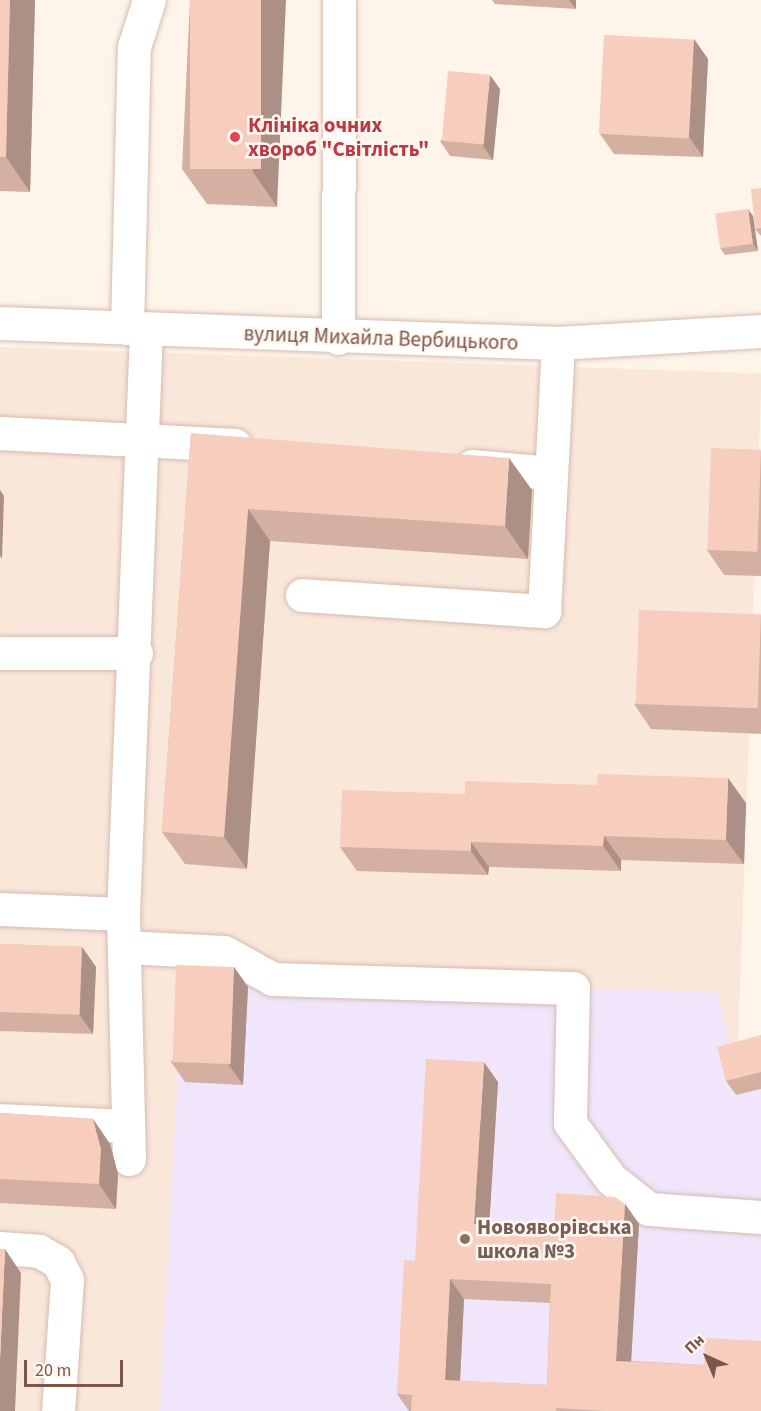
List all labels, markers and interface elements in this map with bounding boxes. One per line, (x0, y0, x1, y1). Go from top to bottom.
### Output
place label: Клініка очних хвороб "Світлість" (248, 112, 429, 162)
marker: Клініка очних хвороб "Світлість" (226, 128, 244, 146)
street label: вулиця Михайла Вербицького (243, 321, 519, 355)
place label: Новояворівська школа №3 (477, 1214, 631, 1264)
marker: Новояворівська школа №3 (458, 1232, 472, 1246)
north arrow (677, 1327, 737, 1387)
text: Пн (680, 1329, 709, 1359)
scale bar (27, 1348, 126, 1386)
text: 20 m (35, 1358, 71, 1383)

